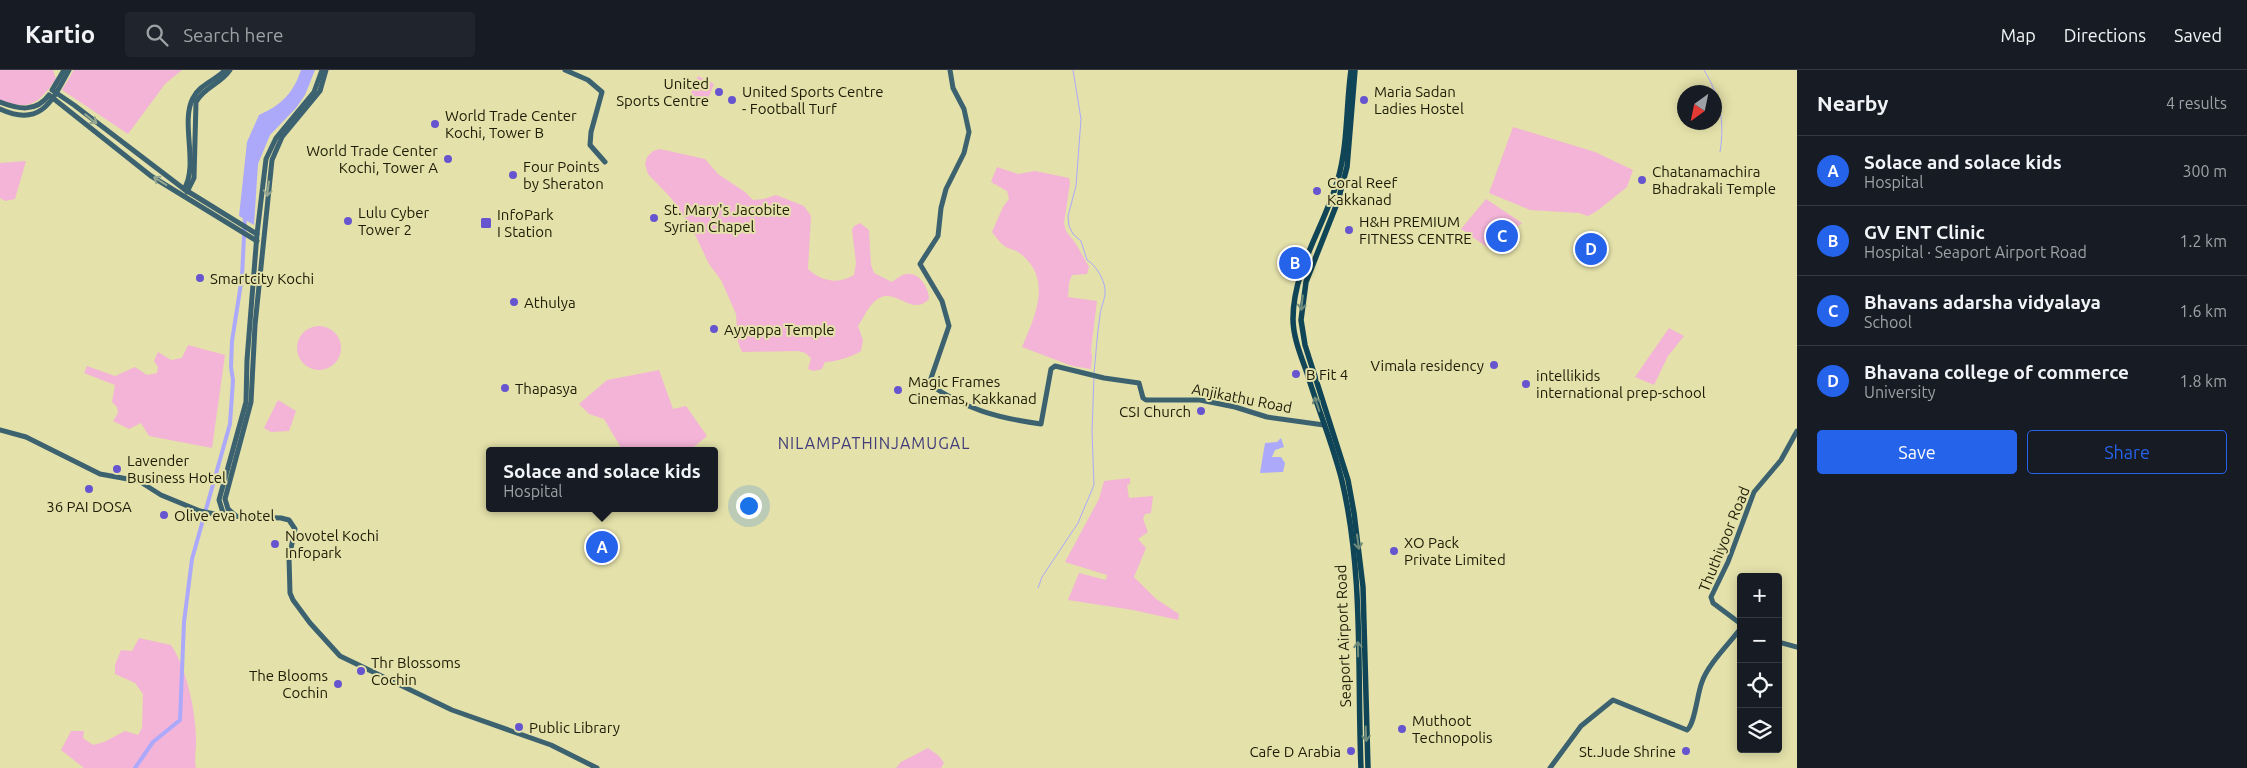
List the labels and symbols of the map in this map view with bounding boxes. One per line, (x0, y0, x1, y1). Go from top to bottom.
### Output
place label: United Sports Centre (616, 75, 709, 109)
place label: United Sports Centre - Football Turf (742, 83, 884, 117)
place label: Maria Sadan Ladies Hostel (1374, 83, 1464, 117)
north arrow (1677, 85, 1722, 130)
marker: United Sports Centre (713, 86, 725, 98)
marker: United Sports Centre - Football Turf (726, 94, 738, 106)
marker: Maria Sadan Ladies Hostel (1358, 94, 1370, 106)
place label: World Trade Center Kochi, Tower B (445, 107, 577, 141)
one-way arrow (85, 113, 98, 124)
marker: World Trade Center Kochi, Tower B (429, 118, 441, 130)
place label: World Trade Center Kochi, Tower A (306, 142, 438, 176)
marker: World Trade Center Kochi, Tower A (442, 153, 454, 165)
place label: Four Points by Sheraton (523, 158, 604, 192)
place label: Chatanamachira Bhadrakali Temple (1652, 163, 1776, 197)
marker: Four Points by Sheraton (507, 169, 519, 181)
place label: Coral Reef Kakkanad (1327, 174, 1398, 208)
marker: Chatanamachira Bhadrakali Temple (1636, 174, 1648, 186)
one-way arrow (153, 176, 167, 186)
one-way arrow (263, 181, 273, 197)
marker: Coral Reef Kakkanad (1311, 185, 1323, 197)
place label: St. Mary's Jacobite Syrian Chapel (664, 201, 790, 235)
place label: Lulu Cyber Tower 2 (358, 204, 430, 238)
place label: InfoPark I Station (497, 206, 554, 240)
marker: St. Mary's Jacobite Syrian Chapel (648, 212, 660, 224)
place label: H&H PREMIUM FITNESS CENTRE (1359, 213, 1472, 247)
marker: Lulu Cyber Tower 2 (342, 215, 354, 227)
marker: InfoPark I Station (479, 216, 493, 230)
pin: C (1486, 217, 1518, 255)
marker: H&H PREMIUM FITNESS CENTRE (1343, 224, 1355, 236)
pin: D (1575, 230, 1607, 268)
pin: B (1279, 244, 1311, 282)
place label: Smartcity Kochi (210, 270, 314, 287)
marker: Smartcity Kochi (194, 272, 206, 284)
place label: Athulya (524, 294, 576, 311)
one-way arrow (1297, 294, 1307, 310)
marker: Athulya (508, 296, 520, 308)
place label: Ayyappa Temple (724, 321, 835, 338)
marker: Ayyappa Temple (708, 323, 720, 335)
place label: Vimala residency (1370, 357, 1484, 374)
marker: Vimala residency (1488, 359, 1500, 371)
place label: B Fit 4 (1306, 366, 1348, 383)
place label: intellikids international prep-school (1536, 367, 1706, 401)
marker: B Fit 4 (1290, 368, 1302, 380)
place label: Magic Frames Cinemas, Kakkanad (908, 373, 1037, 407)
marker: intellikids international prep-school (1520, 378, 1532, 390)
place label: Thapasya (515, 380, 578, 397)
street label: Anjikathu Road (1190, 380, 1294, 416)
marker: Thapasya (499, 382, 511, 394)
marker: Magic Frames Cinemas, Kakkanad (892, 384, 904, 396)
one-way arrow (1311, 397, 1321, 413)
place label: CSI Church (1119, 403, 1191, 420)
marker: CSI Church (1195, 405, 1207, 417)
district label: NILAMPATHINJAMUGAL (778, 434, 970, 452)
place label: Lavender Business Hotel (127, 452, 226, 486)
marker: Lavender Business Hotel (111, 463, 123, 475)
marker: 36 PAI DOSA (83, 483, 95, 495)
street label: Thuthiyoor Road (1695, 484, 1753, 594)
your location (736, 493, 762, 519)
place label: 36 PAI DOSA (46, 498, 132, 515)
place label: Olive eva hotel (174, 507, 274, 524)
marker: Olive eva hotel (158, 509, 170, 521)
place label: Novotel Kochi Infopark (285, 527, 379, 561)
pin: A (586, 528, 618, 566)
one-way arrow (1353, 534, 1363, 550)
place label: XO Pack Private Limited (1404, 534, 1506, 568)
marker: Novotel Kochi Infopark (269, 538, 281, 550)
marker: XO Pack Private Limited (1388, 545, 1400, 557)
street label: Seaport Airport Road (1332, 564, 1354, 708)
one-way arrow (1353, 642, 1363, 658)
place label: Thr Blossoms Cochin (371, 654, 461, 688)
marker: Thr Blossoms Cochin (355, 665, 367, 677)
place label: The Blooms Cochin (249, 667, 328, 701)
marker: The Blooms Cochin (332, 678, 344, 690)
place label: Muthoot Technopolis (1412, 712, 1492, 746)
place label: Public Library (529, 719, 620, 736)
marker: Public Library (513, 721, 525, 733)
marker: Muthoot Technopolis (1396, 723, 1408, 735)
one-way arrow (1362, 726, 1371, 742)
place label: Cafe D Arabia (1249, 743, 1341, 760)
place label: St.Jude Shrine (1579, 743, 1676, 760)
marker: Cafe D Arabia (1345, 745, 1357, 757)
marker: St.Jude Shrine (1680, 745, 1692, 757)

